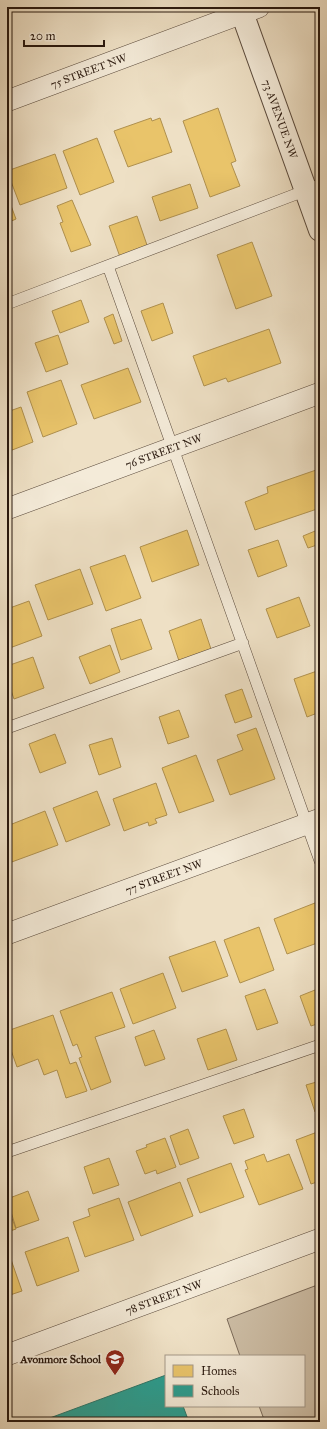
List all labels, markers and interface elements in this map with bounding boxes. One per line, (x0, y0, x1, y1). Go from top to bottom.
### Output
scale bar (24, 22, 104, 48)
text: 20 m (30, 29, 56, 43)
street label: 75 STREET NW (49, 51, 129, 91)
street label: 73 AVENUE NW (260, 78, 300, 161)
street label: 76 STREET NW (124, 431, 205, 472)
street label: 77 STREET NW (124, 857, 205, 897)
street label: 78 STREET NW (123, 1277, 205, 1318)
school or university icon: Avonmore School (104, 1348, 126, 1376)
place label: Avonmore School (19, 1353, 102, 1366)
legend (165, 1355, 305, 1407)
text: Homes (201, 1364, 237, 1378)
text: Schools (201, 1384, 239, 1398)

